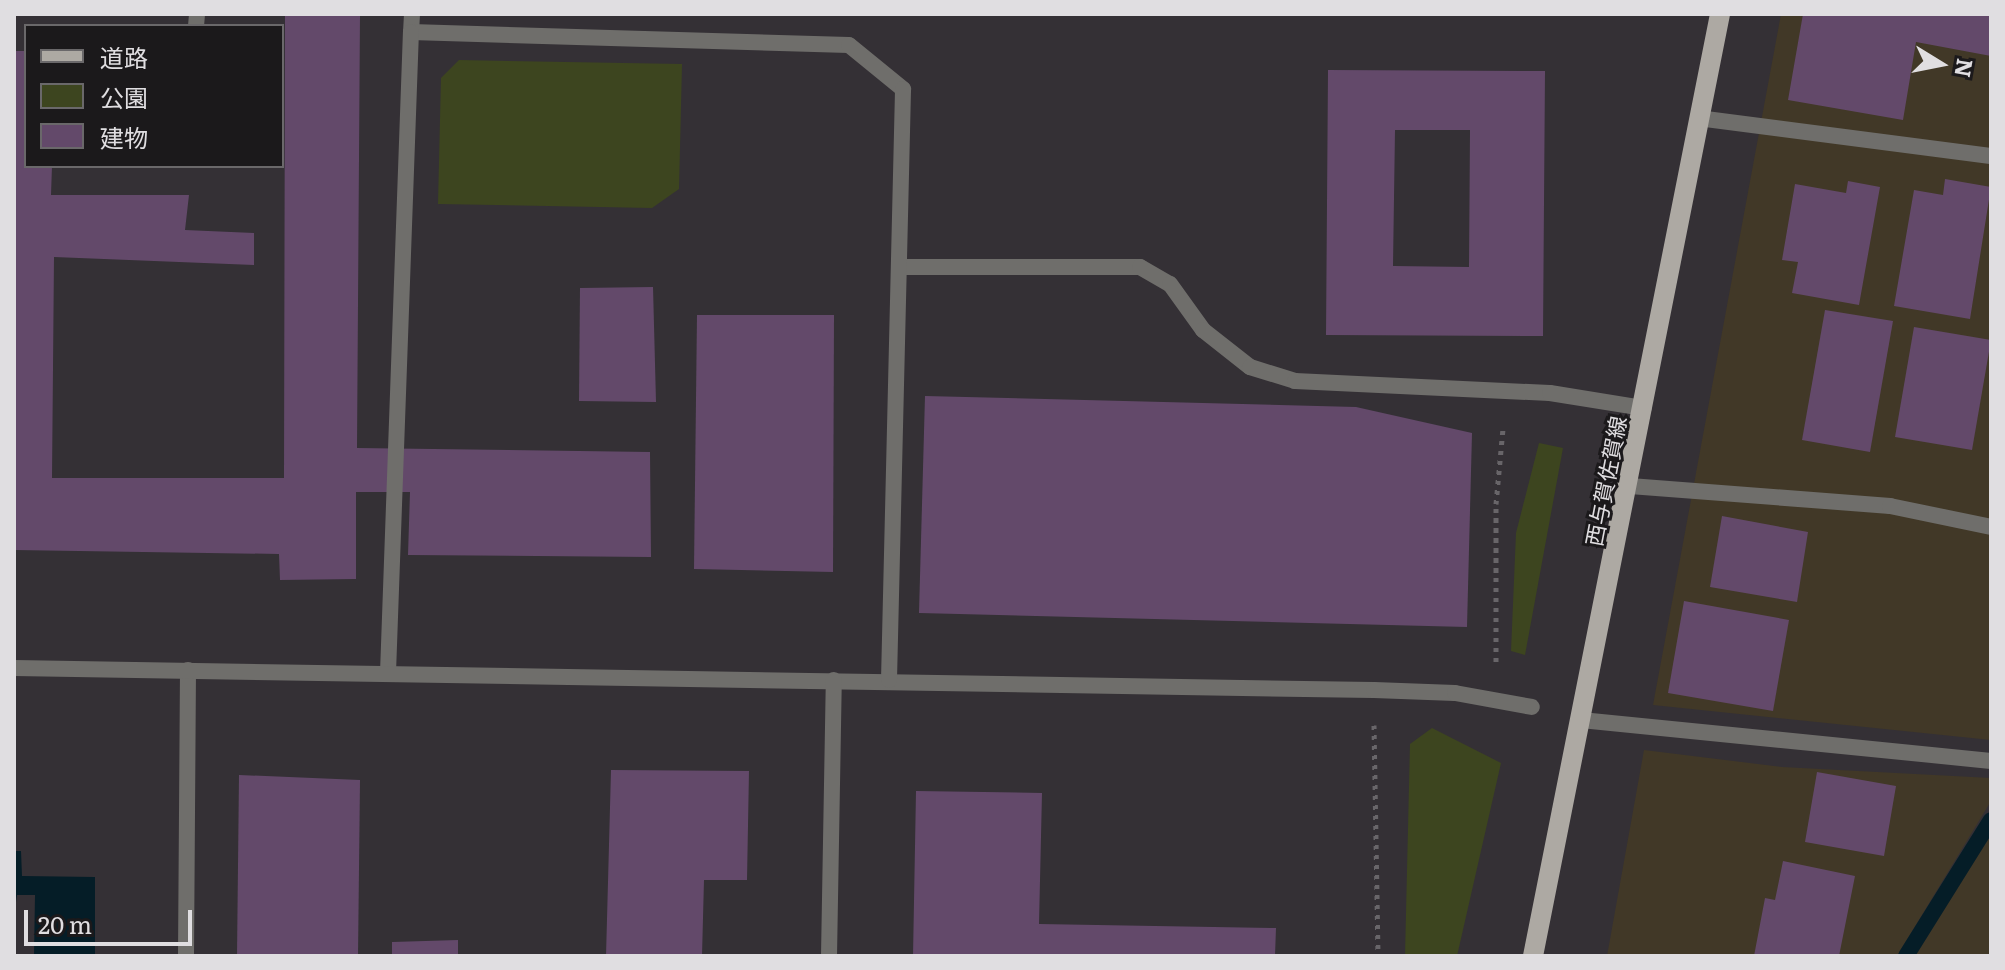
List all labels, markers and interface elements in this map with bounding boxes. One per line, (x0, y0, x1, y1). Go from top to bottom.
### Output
legend (24, 24, 284, 168)
north arrow (1901, 24, 1981, 104)
text: 道路 (100, 39, 148, 74)
text: N (1947, 56, 1983, 80)
text: 公園 (100, 79, 148, 114)
text: 建物 (100, 119, 148, 154)
street label: 西与賀佐賀線 (1579, 414, 1631, 548)
scale bar (28, 894, 196, 944)
text: 20 m (38, 906, 92, 941)

